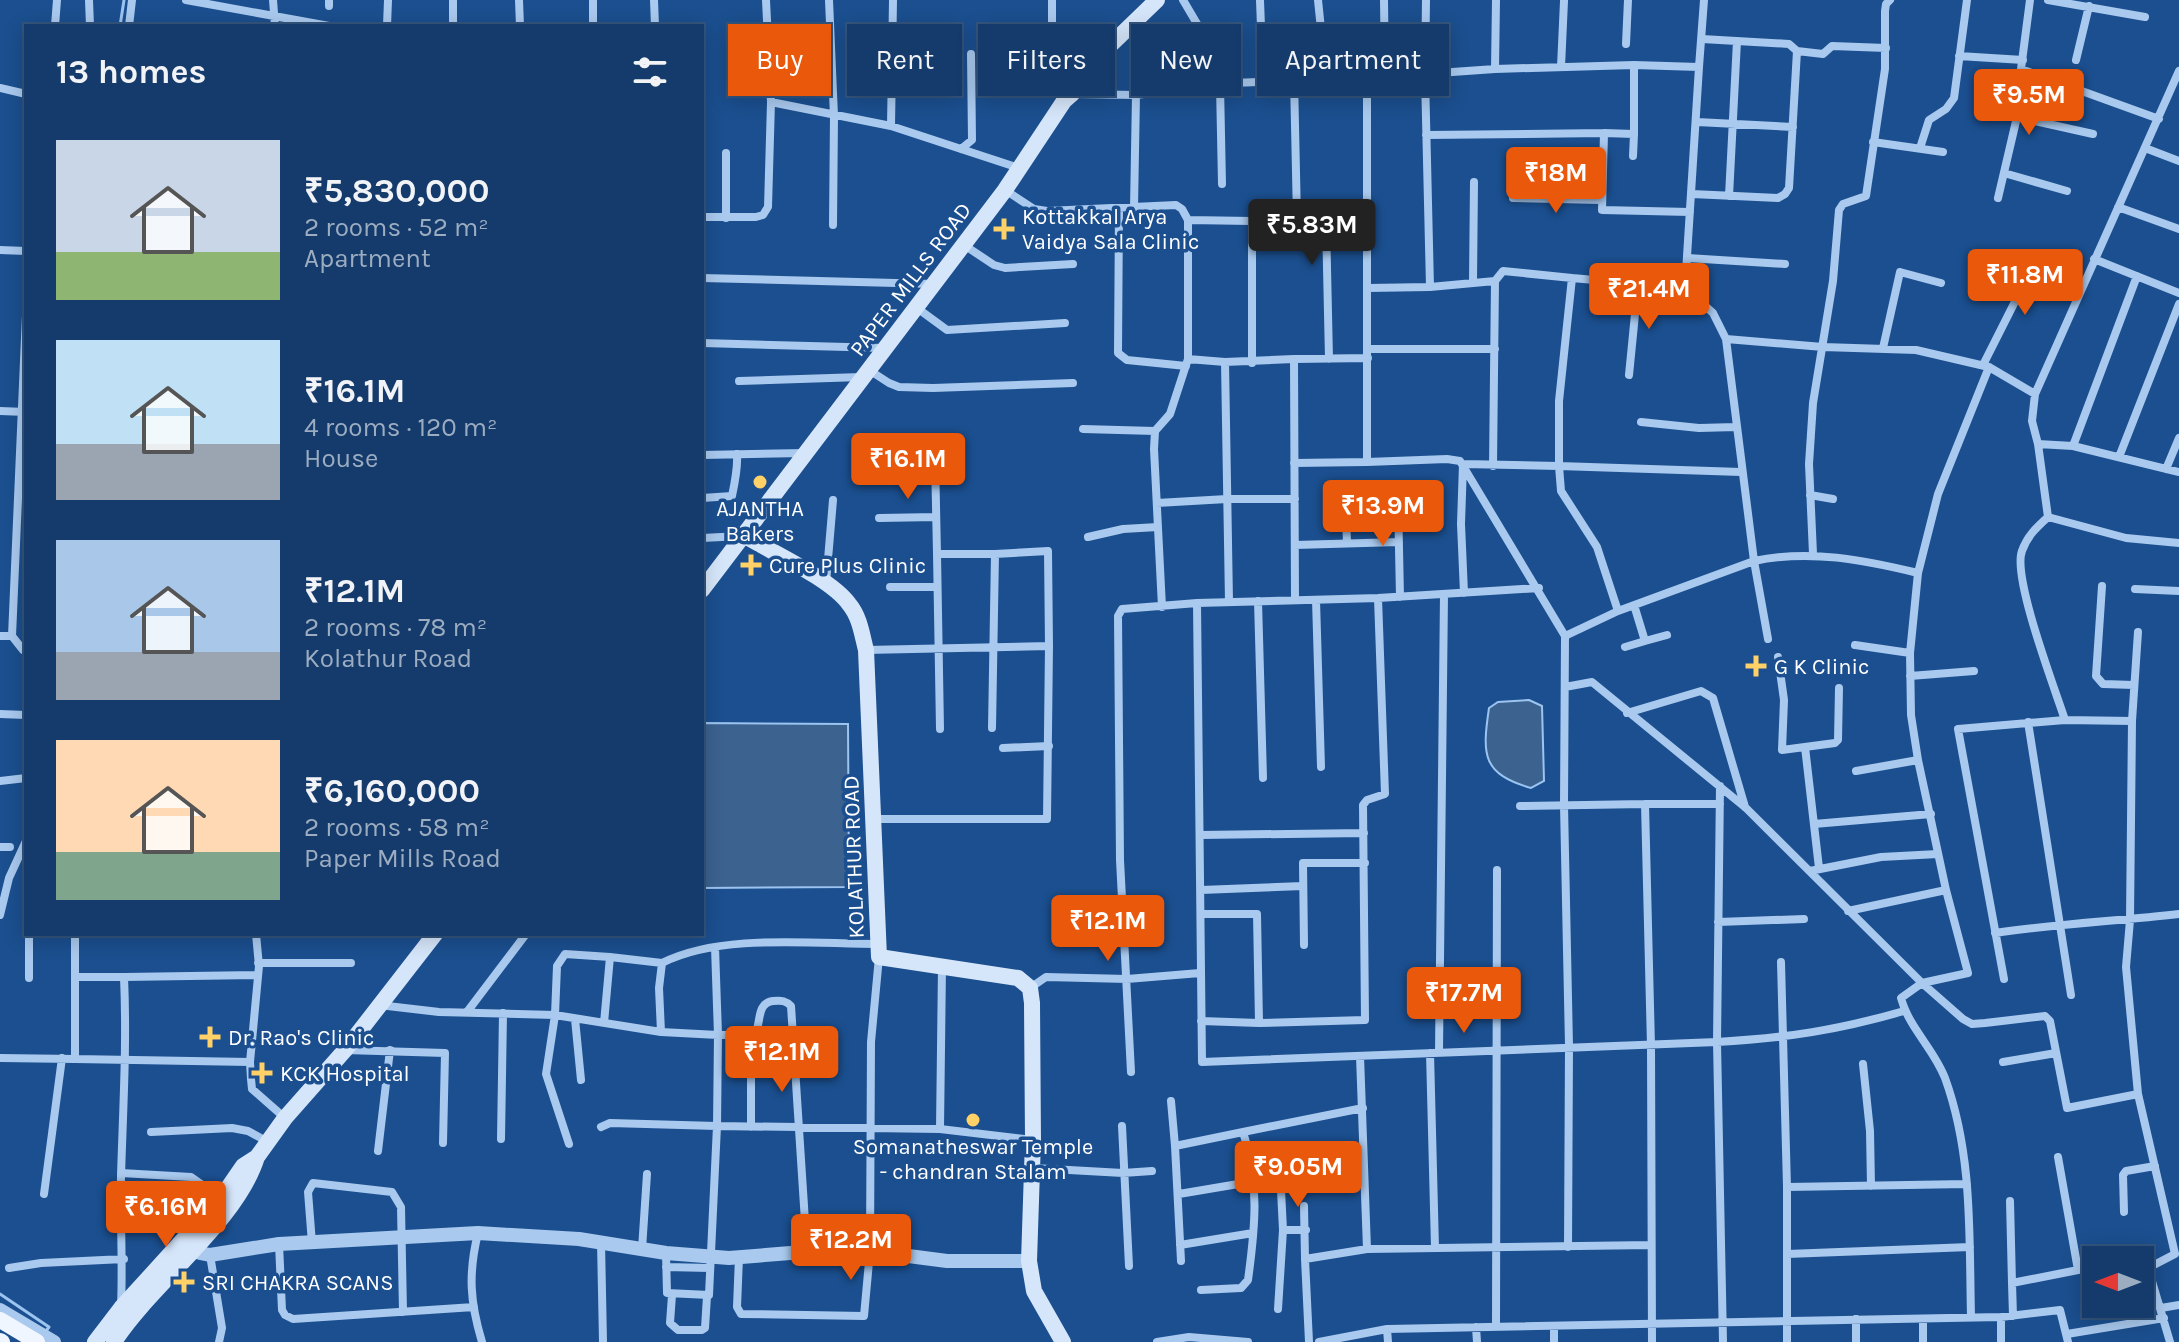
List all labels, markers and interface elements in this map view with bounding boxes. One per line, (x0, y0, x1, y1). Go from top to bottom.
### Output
chip: Buy (728, 24, 831, 96)
chip: Rent (847, 24, 962, 96)
chip: Filters (978, 24, 1115, 96)
chip: New (1131, 24, 1241, 96)
chip: Apartment (1257, 24, 1449, 96)
icon: filters (628, 50, 672, 94)
text: 13 homes (56, 52, 207, 92)
pin: ₹9.5M (1973, 69, 2085, 137)
text: ₹9.5M (1992, 79, 2066, 110)
pin: ₹18M (1509, 147, 1603, 215)
text: ₹18M (1524, 157, 1588, 188)
text: ₹5,830,000 (304, 171, 490, 211)
icon: home (120, 172, 216, 268)
street label: PAPER MILLS ROAD (844, 198, 977, 362)
pin: ₹5.83M (1247, 199, 1377, 267)
place label: Kottakkal Arya Vaidya Sala Clinic (1022, 204, 1199, 255)
text: ₹5.83M (1266, 209, 1358, 240)
text: 2 rooms · 52 m² (304, 212, 489, 243)
marker: Kottakkal Arya Vaidya Sala Clinic (993, 218, 1015, 240)
text: Apartment (304, 243, 431, 274)
pin: ₹11.8M (1960, 249, 2090, 317)
text: ₹11.8M (1986, 259, 2064, 290)
pin: ₹21.4M (1584, 263, 1714, 331)
text: ₹21.4M (1607, 273, 1691, 304)
text: ₹16.1M (304, 371, 405, 411)
icon: home (120, 372, 216, 468)
text: 4 rooms · 120 m² (304, 412, 498, 443)
pin: ₹16.1M (843, 433, 973, 501)
text: House (304, 443, 378, 474)
text: ₹16.1M (869, 443, 947, 474)
marker: AJANTHA Bakers (751, 473, 769, 491)
pin: ₹13.9M (1318, 480, 1448, 548)
text: ₹13.9M (1341, 490, 1425, 521)
place label: AJANTHA Bakers (716, 496, 804, 547)
place label: Cure Plus Clinic (769, 553, 926, 579)
marker: Cure Plus Clinic (740, 554, 762, 576)
text: ₹12.1M (304, 571, 405, 611)
icon: home (120, 572, 216, 668)
text: 2 rooms · 78 m² (304, 612, 487, 643)
text: Kolathur Road (304, 643, 472, 674)
place label: G K Clinic (1774, 654, 1869, 680)
marker: G K Clinic (1745, 655, 1767, 677)
text: ₹6,160,000 (304, 771, 480, 811)
icon: home (120, 772, 216, 868)
street label: KOLATHUR ROAD (838, 775, 870, 939)
text: 2 rooms · 58 m² (304, 812, 490, 843)
text: Paper Mills Road (304, 843, 501, 874)
pin: ₹12.1M (1043, 895, 1173, 963)
text: ₹12.1M (1069, 905, 1147, 936)
pin: ₹17.7M (1399, 967, 1529, 1035)
text: ₹17.7M (1425, 977, 1503, 1008)
place label: Dr. Rao's Clinic (228, 1025, 374, 1051)
marker: Dr. Rao's Clinic (199, 1026, 221, 1048)
pin: ₹12.1M (717, 1026, 847, 1094)
text: ₹12.1M (743, 1036, 821, 1067)
place label: KCK Hospital (280, 1061, 410, 1087)
marker: KCK Hospital (251, 1062, 273, 1084)
marker: Somanatheswar Temple - chandran Stalam (964, 1111, 982, 1129)
place label: Somanatheswar Temple - chandran Stalam (853, 1134, 1093, 1185)
pin: ₹9.05M (1233, 1141, 1363, 1209)
text: ₹9.05M (1253, 1151, 1343, 1182)
pin: ₹6.16M (101, 1181, 231, 1249)
text: ₹6.16M (124, 1191, 208, 1222)
pin: ₹12.2M (786, 1214, 916, 1282)
text: ₹12.2M (809, 1224, 893, 1255)
north arrow (2082, 1246, 2154, 1318)
map controls (2082, 1246, 2154, 1318)
place label: SRI CHAKRA SCANS (202, 1270, 393, 1296)
marker: SRI CHAKRA SCANS (173, 1271, 195, 1293)

